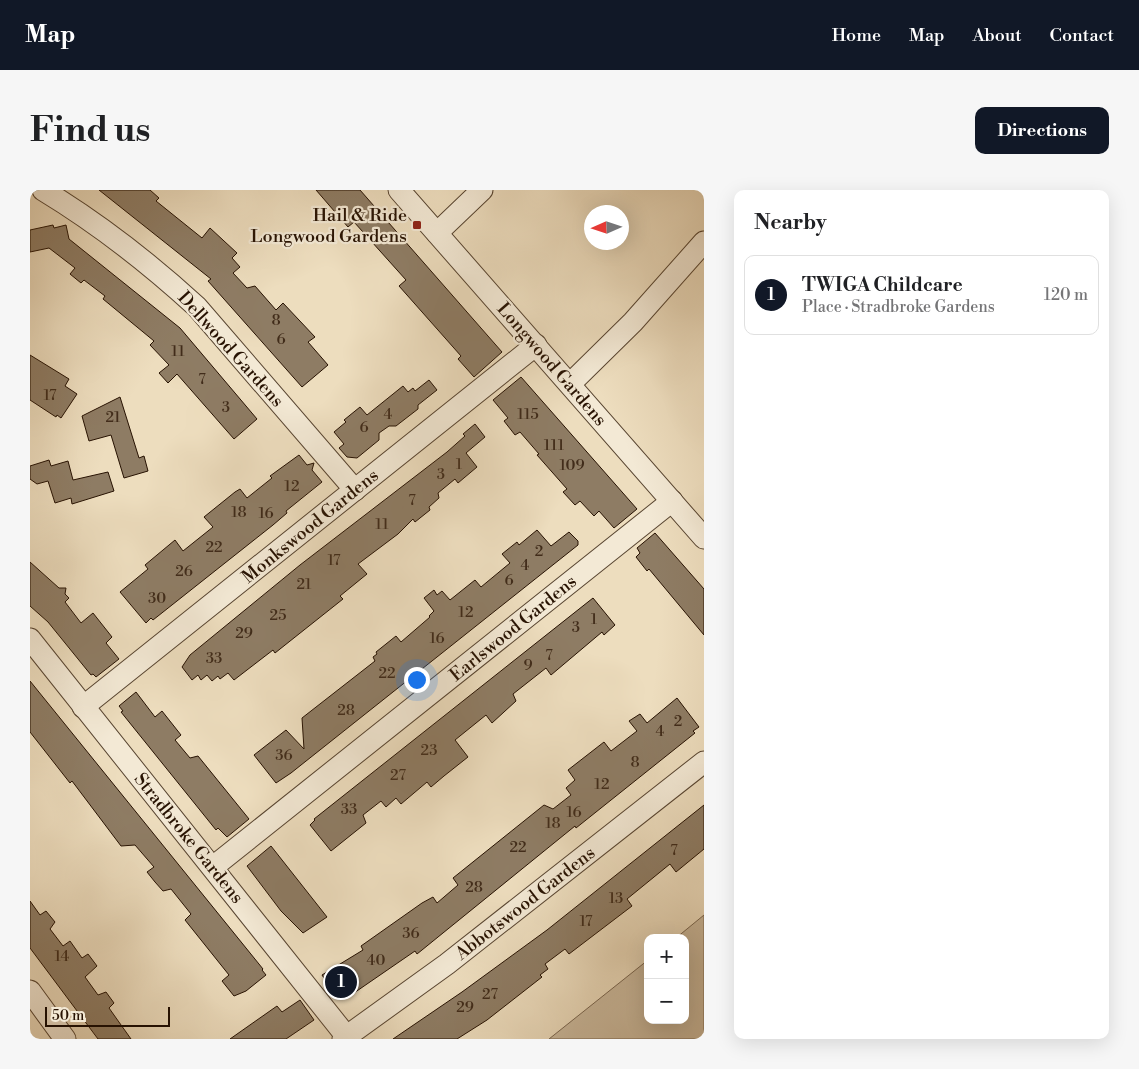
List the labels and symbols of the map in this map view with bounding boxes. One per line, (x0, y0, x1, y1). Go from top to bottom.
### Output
place label: Hail & Ride Longwood Gardens (251, 204, 407, 248)
north arrow (584, 205, 629, 250)
marker: Hail & Ride Longwood Gardens (411, 219, 423, 231)
street label: Dellwood Gardens (173, 287, 289, 412)
street label: Longwood Gardens (492, 298, 612, 431)
house number: 8 (271, 311, 281, 330)
house number: 6 (276, 330, 286, 349)
house number: 11 (171, 342, 185, 361)
house number: 7 (198, 370, 206, 389)
house number: 17 (43, 386, 57, 405)
house number: 3 (222, 398, 230, 417)
house number: 4 (384, 405, 393, 424)
house number: 115 (517, 405, 539, 424)
house number: 21 (105, 408, 121, 427)
house number: 6 (359, 418, 369, 437)
house number: 111 (544, 436, 565, 455)
house number: 1 (456, 455, 463, 474)
house number: 109 (559, 456, 585, 475)
street label: Monkswood Gardens (237, 464, 383, 589)
house number: 3 (437, 465, 445, 484)
house number: 12 (284, 477, 300, 496)
house number: 7 (408, 491, 416, 510)
house number: 18 (231, 503, 247, 522)
house number: 16 (258, 504, 274, 523)
house number: 11 (375, 515, 389, 534)
house number: 22 (205, 538, 223, 557)
house number: 2 (535, 542, 543, 561)
house number: 17 (327, 551, 341, 570)
house number: 4 (521, 556, 530, 575)
house number: 26 (175, 562, 193, 581)
street label: Earlswood Gardens (445, 570, 582, 687)
house number: 6 (504, 571, 514, 590)
house number: 21 (296, 575, 312, 594)
house number: 30 (148, 589, 166, 608)
house number: 12 (458, 603, 474, 622)
house number: 25 (270, 606, 286, 625)
house number: 1 (591, 610, 598, 629)
house number: 3 (572, 618, 580, 637)
house number: 29 (235, 624, 253, 643)
house number: 16 (429, 629, 445, 648)
house number: 7 (545, 646, 553, 665)
house number: 33 (206, 649, 222, 668)
house number: 9 (523, 656, 533, 675)
house number: 22 (378, 664, 396, 683)
your location (404, 667, 430, 693)
house number: 28 (337, 701, 355, 720)
house number: 2 (674, 712, 682, 731)
house number: 4 (656, 722, 665, 741)
house number: 23 (421, 741, 437, 760)
house number: 36 (275, 746, 293, 765)
house number: 8 (630, 753, 640, 772)
house number: 27 (390, 766, 406, 785)
street label: Stradbroke Gardens (129, 768, 248, 908)
house number: 12 (594, 775, 610, 794)
house number: 33 (341, 800, 357, 819)
house number: 16 (566, 803, 582, 822)
house number: 18 (545, 814, 561, 833)
house number: 22 (509, 838, 527, 857)
street label: Abbotswood Gardens (450, 841, 600, 966)
house number: 7 (670, 841, 678, 860)
house number: 28 (465, 878, 483, 897)
house number: 13 (609, 889, 623, 908)
house number: 17 (579, 912, 593, 931)
house number: 36 (402, 924, 420, 943)
house number: 14 (55, 947, 69, 966)
house number: 40 (367, 951, 385, 970)
pin: 1 (325, 963, 357, 1001)
house number: 27 (482, 985, 498, 1004)
house number: 29 (456, 998, 474, 1017)
scale bar (45, 1004, 170, 1027)

